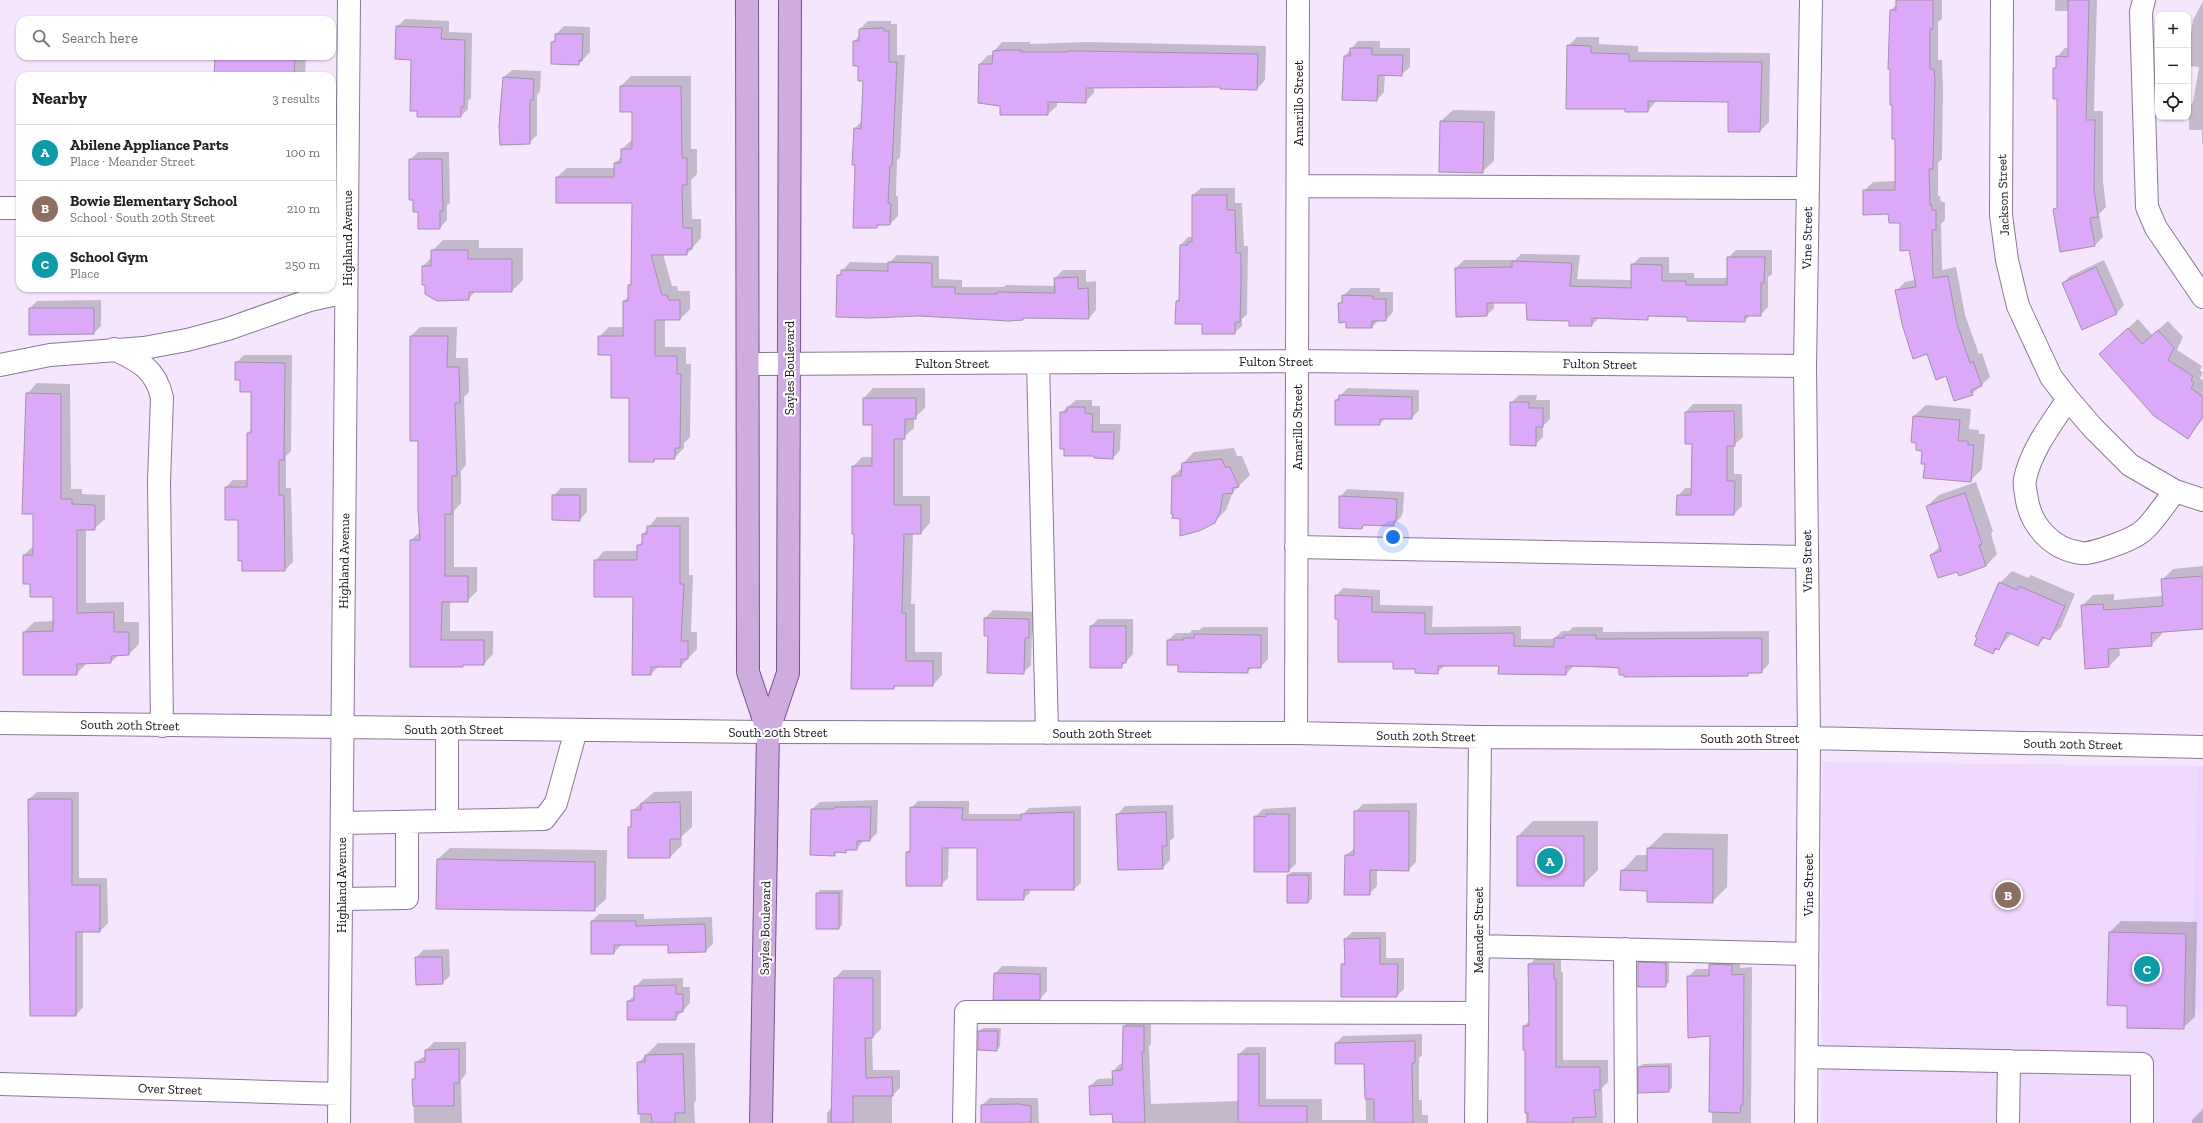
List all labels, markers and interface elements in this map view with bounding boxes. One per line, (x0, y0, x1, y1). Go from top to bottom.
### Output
map controls (2155, 12, 2191, 120)
button: + (2155, 12, 2191, 48)
search box (16, 16, 336, 60)
icon: search (30, 27, 52, 49)
text: Search here (62, 29, 138, 47)
button: − (2155, 48, 2191, 84)
street label: Amarillo Street (1291, 60, 1306, 146)
button: locate (2155, 84, 2191, 120)
text: Nearby (32, 88, 87, 108)
text: 3 results (272, 91, 320, 106)
text: Abilene Appliance Parts (70, 136, 229, 154)
text: A (41, 145, 49, 160)
text: 100 m (286, 145, 320, 160)
text: Place · Meander Street (70, 154, 195, 169)
street label: Jackson Street (1994, 154, 2012, 236)
street label: Highland Avenue (340, 190, 355, 286)
text: Bowie Elementary School (70, 192, 237, 210)
text: B (41, 201, 49, 216)
text: 210 m (287, 201, 320, 216)
street label: Vine Street (1799, 206, 1815, 270)
text: School · South 20th Street (70, 210, 215, 225)
text: School Gym (70, 248, 148, 266)
text: C (41, 257, 49, 272)
text: 250 m (285, 257, 320, 272)
text: Place (70, 266, 99, 281)
street label: Sayles Boulevard (782, 321, 797, 415)
street label: Fulton Street (1239, 354, 1313, 369)
street label: Fulton Street (915, 356, 989, 371)
street label: Fulton Street (1563, 356, 1637, 372)
street label: Amarillo Street (1290, 384, 1305, 470)
street label: Highland Avenue (336, 513, 352, 609)
your location (1383, 527, 1403, 547)
street label: Vine Street (1799, 529, 1815, 593)
street label: South 20th Street (80, 717, 180, 733)
street label: South 20th Street (404, 722, 504, 737)
street label: South 20th Street (728, 725, 828, 740)
street label: South 20th Street (1052, 726, 1152, 741)
street label: South 20th Street (1376, 728, 1476, 744)
street label: South 20th Street (1700, 731, 1800, 746)
street label: South 20th Street (2023, 736, 2123, 752)
street label: Highland Avenue (334, 837, 349, 933)
pin: A (1537, 846, 1563, 876)
street label: Vine Street (1801, 854, 1816, 917)
pin: B (1995, 880, 2021, 910)
street label: Sayles Boulevard (757, 881, 773, 975)
street label: Meander Street (1471, 886, 1486, 973)
pin: C (2134, 954, 2160, 984)
street label: Over Street (138, 1080, 203, 1098)

